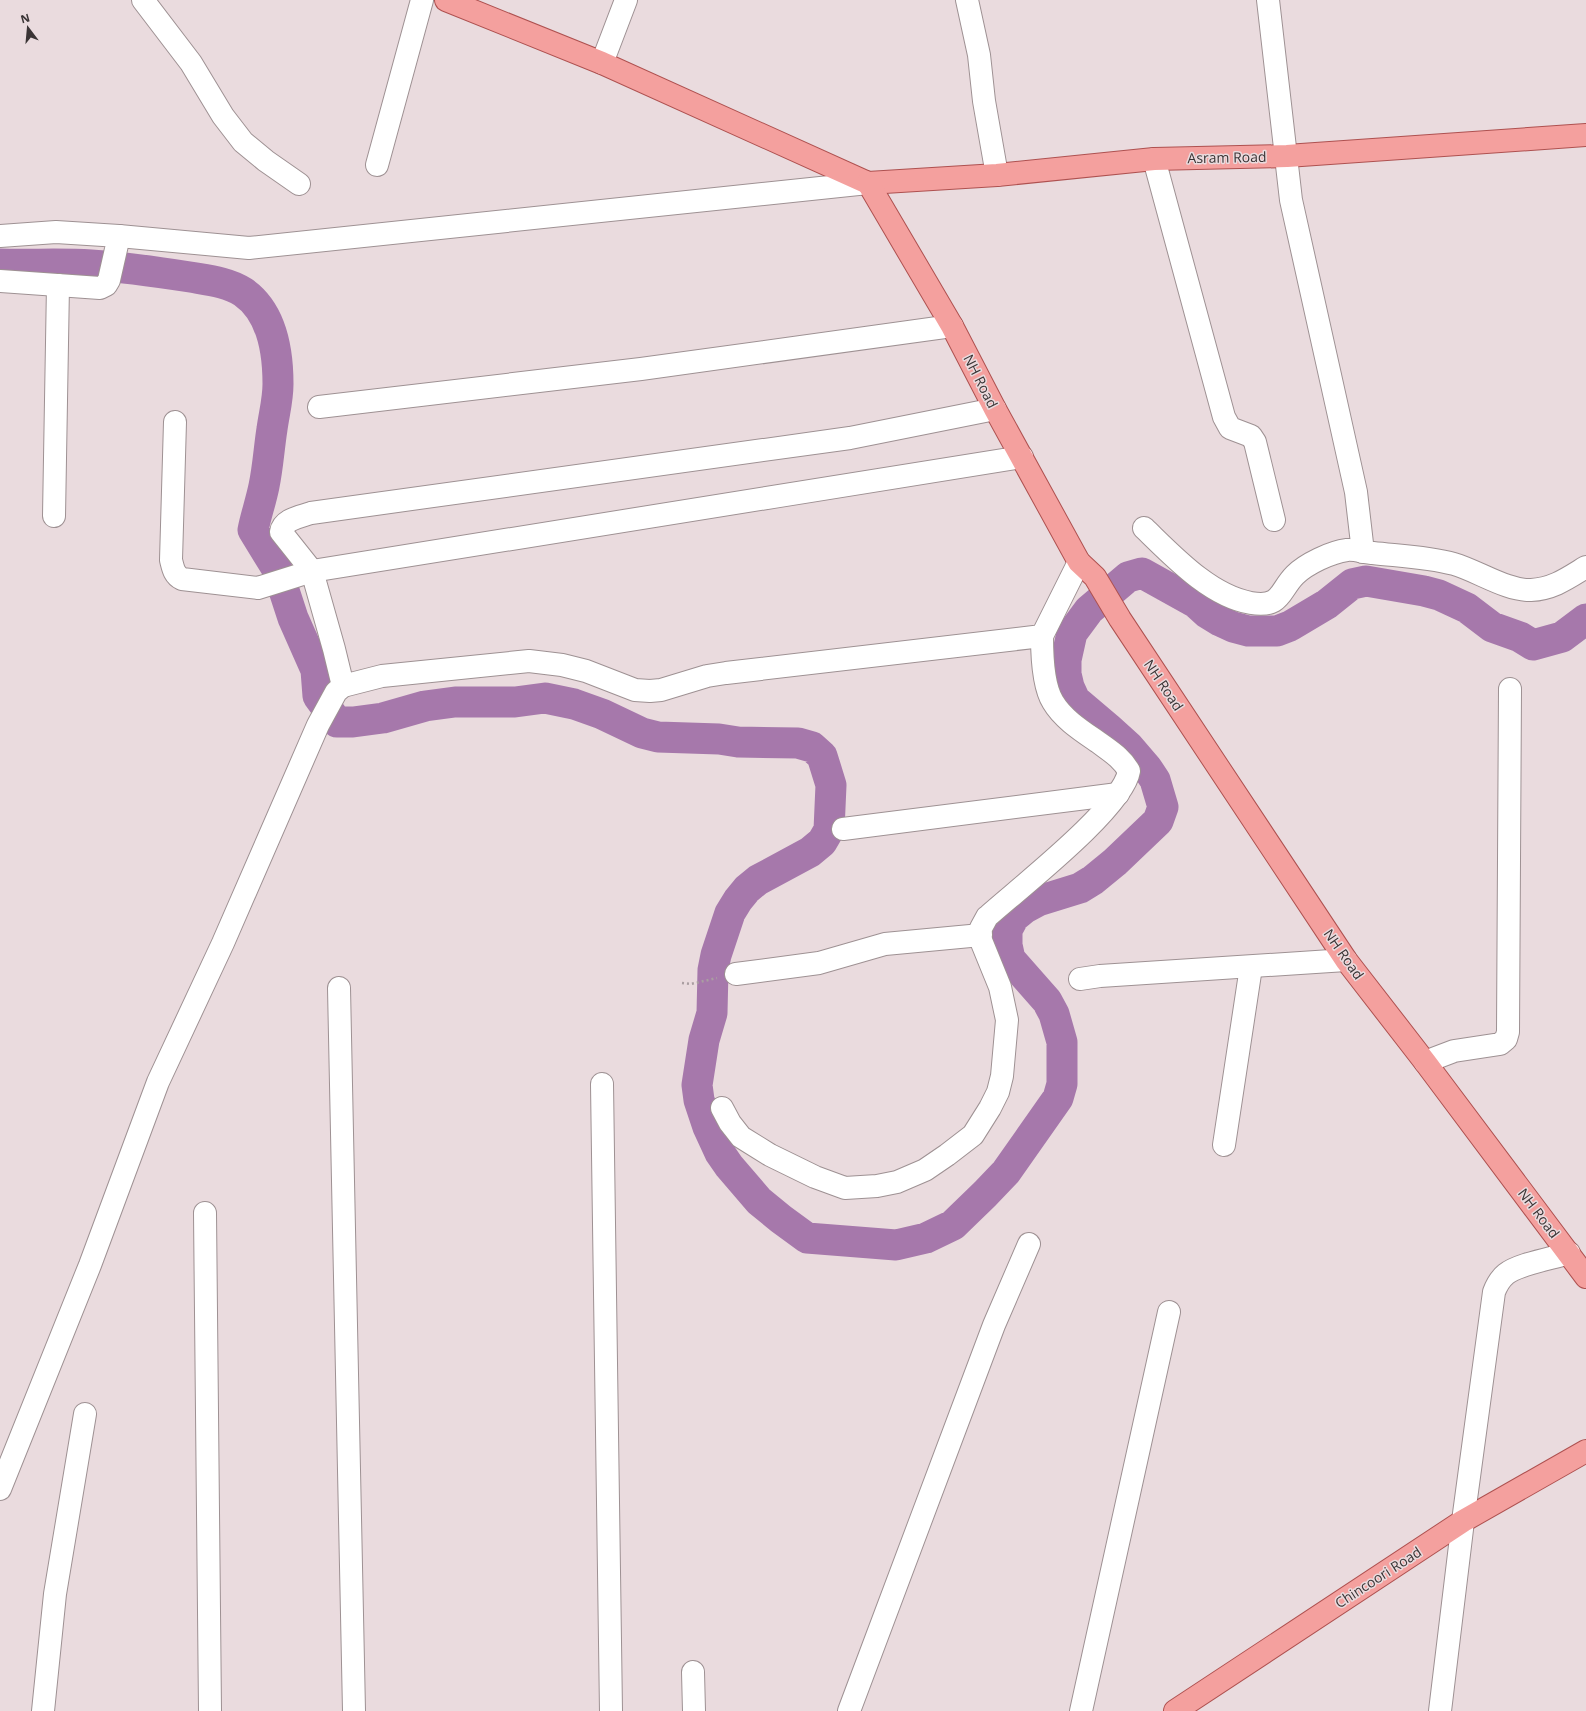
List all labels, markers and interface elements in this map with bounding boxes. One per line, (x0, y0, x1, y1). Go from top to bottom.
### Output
north arrow (8, 8, 48, 48)
text: N (19, 9, 31, 26)
street label: Asram Road (1187, 147, 1267, 167)
street label: NH Road (959, 351, 1003, 411)
street label: NH Road (1140, 656, 1188, 714)
street label: NH Road (1320, 925, 1368, 983)
street label: NH Road (1514, 1184, 1564, 1242)
street label: Chincoori Road (1331, 1542, 1425, 1612)

